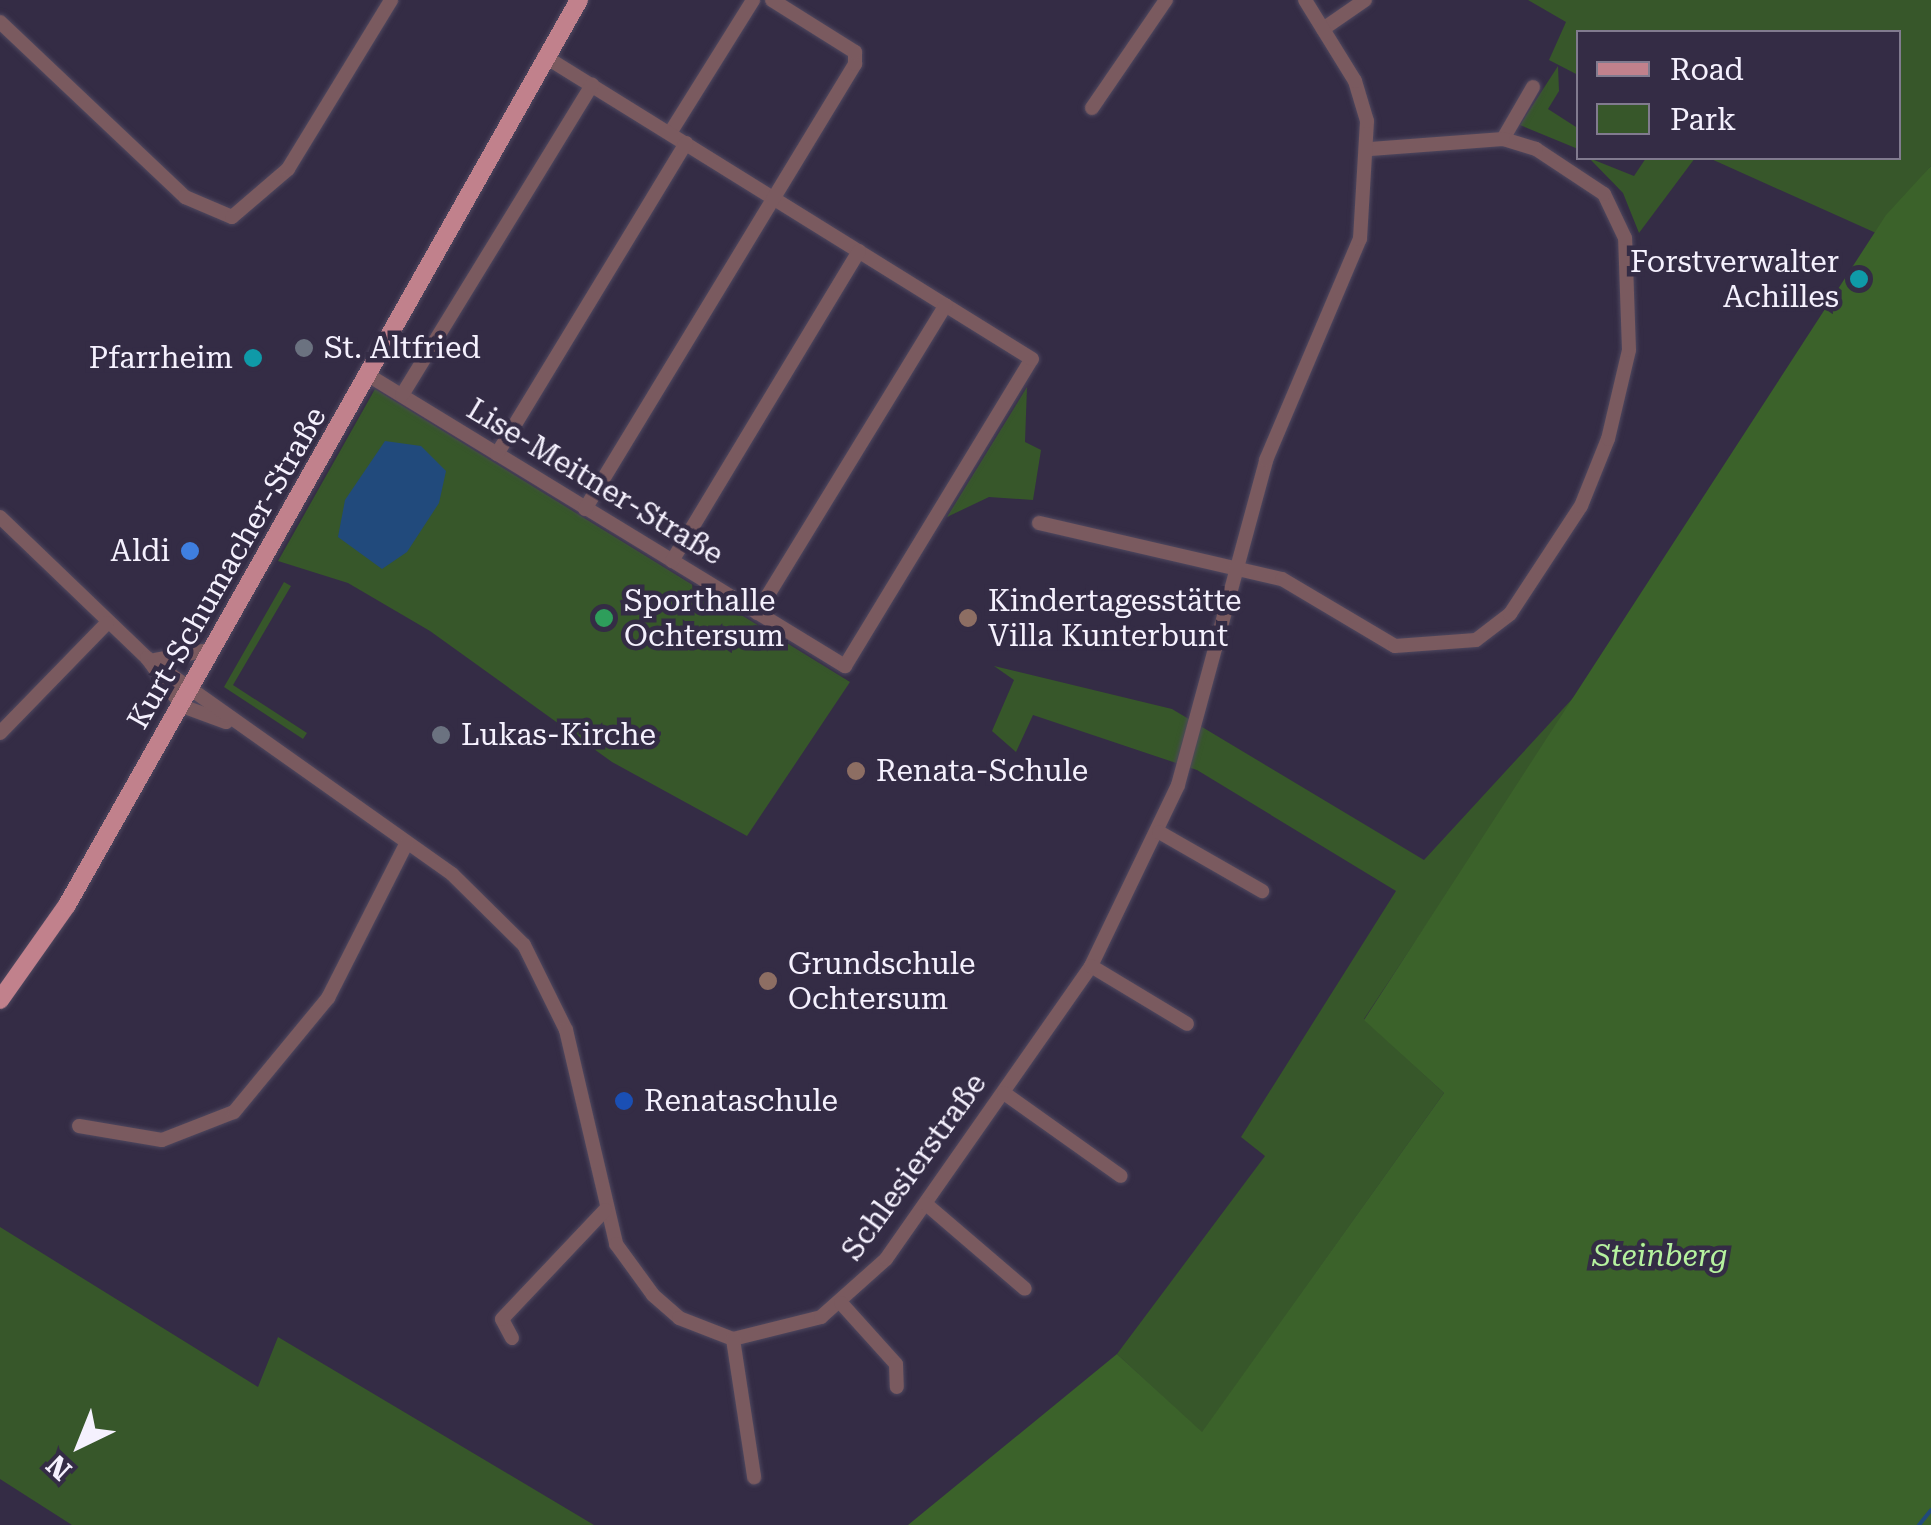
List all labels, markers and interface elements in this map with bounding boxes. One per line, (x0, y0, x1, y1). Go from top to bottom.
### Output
legend (1576, 30, 1901, 160)
text: Road (1670, 52, 1744, 87)
text: Park (1670, 102, 1736, 137)
place label: Forstverwalter Achilles (1630, 244, 1839, 314)
marker: Forstverwalter Achilles (1848, 268, 1870, 290)
place label: St. Altfried (324, 330, 481, 366)
marker: St. Altfried (293, 337, 315, 359)
place label: Pfarrheim (89, 340, 233, 376)
marker: Pfarrheim (242, 347, 264, 369)
street label: Lise-Meitner-Straße (460, 391, 730, 573)
street label: Kurt-Schumacher-Straße (120, 401, 334, 735)
place label: Aldi (111, 533, 170, 569)
marker: Aldi (179, 540, 201, 562)
place label: Sporthalle Ochtersum (624, 583, 784, 654)
place label: Kindertagesstätte Villa Kunterbunt (988, 583, 1241, 654)
marker: Sporthalle Ochtersum (593, 607, 615, 629)
marker: Kindertagesstätte Villa Kunterbunt (957, 607, 979, 629)
place label: Lukas-Kirche (461, 717, 656, 753)
marker: Lukas-Kirche (430, 724, 452, 746)
place label: Renata-Schule (876, 753, 1088, 789)
marker: Renata-Schule (845, 760, 867, 782)
place label: Grundschule Ochtersum (788, 946, 976, 1016)
marker: Grundschule Ochtersum (757, 970, 779, 992)
street label: Schlesierstraße (834, 1067, 994, 1267)
place label: Renataschule (644, 1083, 838, 1119)
marker: Renataschule (613, 1090, 635, 1112)
park label: Steinberg (1592, 1238, 1728, 1274)
north arrow (30, 1395, 130, 1495)
text: N (40, 1448, 78, 1487)

